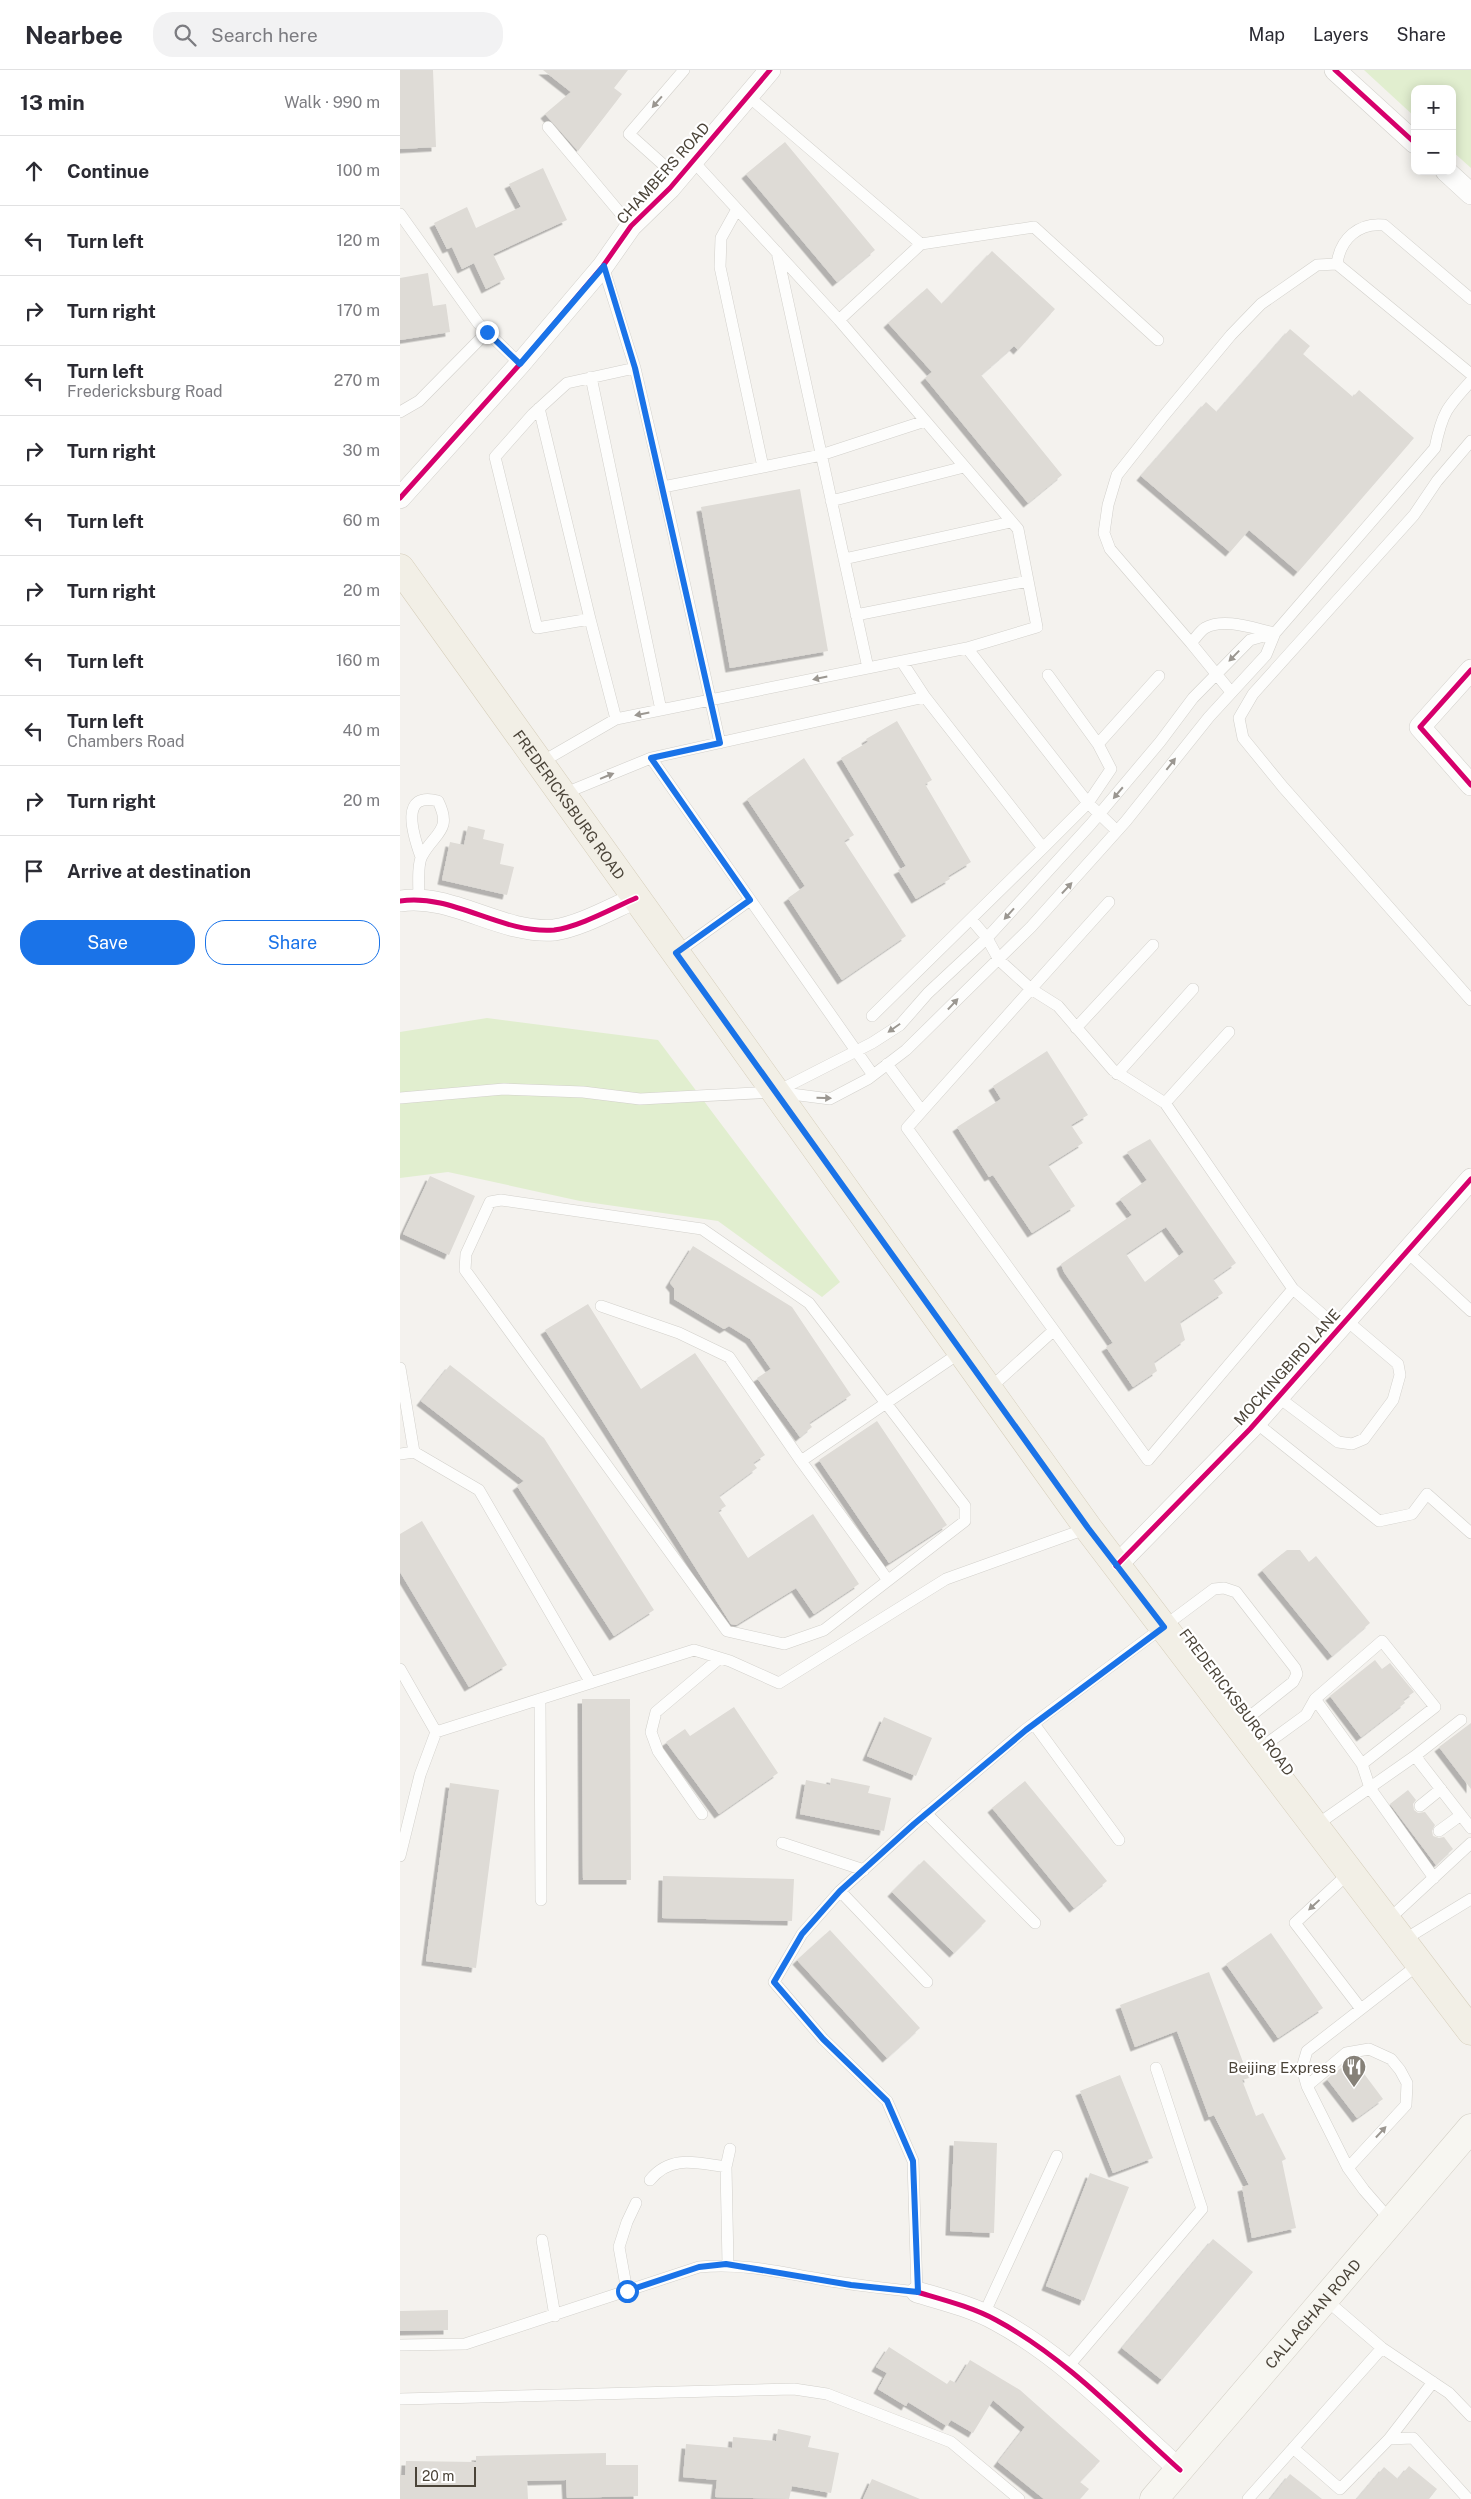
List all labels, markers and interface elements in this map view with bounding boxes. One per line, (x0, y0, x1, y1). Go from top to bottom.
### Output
search box (153, 12, 503, 57)
text: Nearbee (25, 21, 123, 49)
icon: search (171, 21, 199, 49)
text: Search here (211, 24, 318, 46)
text: Map (1249, 24, 1285, 45)
text: Layers (1313, 24, 1369, 45)
text: Share (1397, 24, 1446, 45)
map controls (1411, 85, 1456, 175)
button: + (1411, 85, 1456, 130)
text: 13 min (20, 90, 85, 115)
text: Walk · 990 m (284, 93, 380, 112)
one-way arrow (651, 95, 662, 108)
street label: CHAMBERS ROAD (613, 119, 713, 227)
button: − (1411, 130, 1456, 175)
icon: ahead (20, 157, 48, 185)
text: Continue (67, 160, 149, 182)
text: 100 m (336, 161, 380, 180)
icon: left (20, 227, 48, 255)
text: Turn left (67, 230, 144, 252)
text: 120 m (336, 231, 380, 250)
icon: right (20, 297, 48, 325)
text: Turn right (67, 300, 156, 322)
text: 170 m (337, 301, 380, 320)
route end (476, 321, 499, 344)
text: Turn left (67, 360, 144, 382)
icon: left (20, 367, 48, 395)
text: 270 m (334, 371, 380, 390)
text: Fredericksburg Road (67, 382, 223, 401)
icon: right (20, 437, 48, 465)
text: Turn right (67, 440, 156, 462)
text: 30 m (343, 441, 380, 460)
icon: left (20, 507, 48, 535)
text: Turn left (67, 510, 144, 532)
text: 60 m (343, 511, 380, 530)
icon: right (20, 577, 48, 605)
text: Turn right (67, 580, 156, 602)
text: 20 m (343, 581, 380, 600)
icon: left (20, 647, 48, 675)
text: Turn left (67, 650, 144, 672)
one-way arrow (1228, 650, 1240, 662)
text: 160 m (336, 651, 380, 670)
one-way arrow (812, 674, 828, 682)
text: Turn left (67, 710, 144, 732)
one-way arrow (634, 710, 649, 718)
icon: left (20, 717, 48, 745)
text: 40 m (342, 721, 380, 740)
street label: FREDERICKSBURG ROAD (510, 727, 629, 882)
text: Chambers Road (67, 732, 185, 751)
one-way arrow (1166, 758, 1177, 771)
one-way arrow (600, 772, 615, 780)
one-way arrow (1112, 786, 1123, 799)
icon: right (20, 787, 48, 815)
text: Turn right (67, 790, 156, 812)
text: 20 m (343, 791, 380, 810)
icon: arrive (20, 857, 48, 885)
text: Arrive at destination (67, 860, 251, 882)
one-way arrow (1061, 883, 1073, 895)
one-way arrow (1003, 907, 1015, 919)
button: Save (20, 920, 195, 965)
button: Share (205, 920, 380, 965)
one-way arrow (947, 999, 959, 1011)
one-way arrow (887, 1023, 901, 1033)
one-way arrow (816, 1094, 832, 1102)
street label: MOCKINGBIRD LANE (1230, 1306, 1344, 1428)
street label: FREDERICKSBURG ROAD (1176, 1625, 1298, 1779)
one-way arrow (1308, 1899, 1320, 1911)
restaurant icon: Beijing Express (1341, 2054, 1367, 2088)
place label: Beijing Express (1228, 2059, 1336, 2076)
one-way arrow (1375, 2126, 1387, 2138)
street label: CALLAGHAN ROAD (1261, 2255, 1364, 2372)
route start (616, 2280, 639, 2303)
scale bar (415, 2464, 476, 2487)
text: 20 m (422, 2468, 454, 2484)

